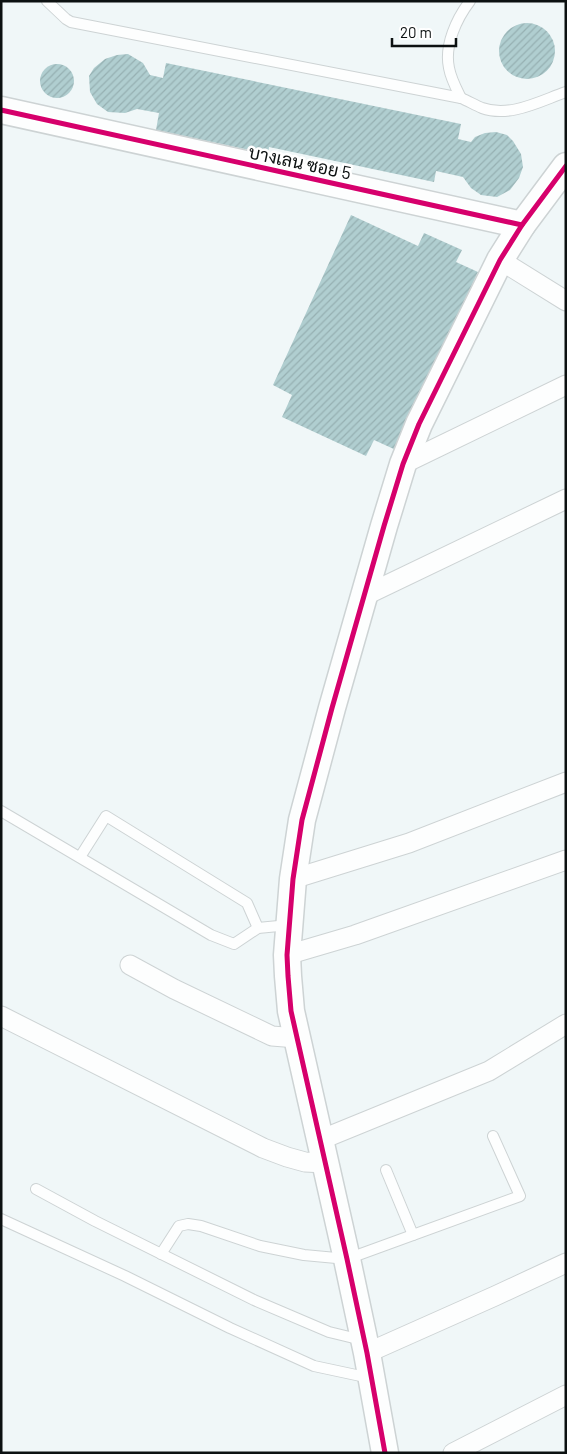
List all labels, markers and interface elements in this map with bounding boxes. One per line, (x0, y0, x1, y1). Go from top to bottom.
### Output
scale bar (392, 15, 456, 47)
text: 20 m (400, 23, 432, 41)
street label: บางเลน ซอย 5 (247, 140, 353, 184)

